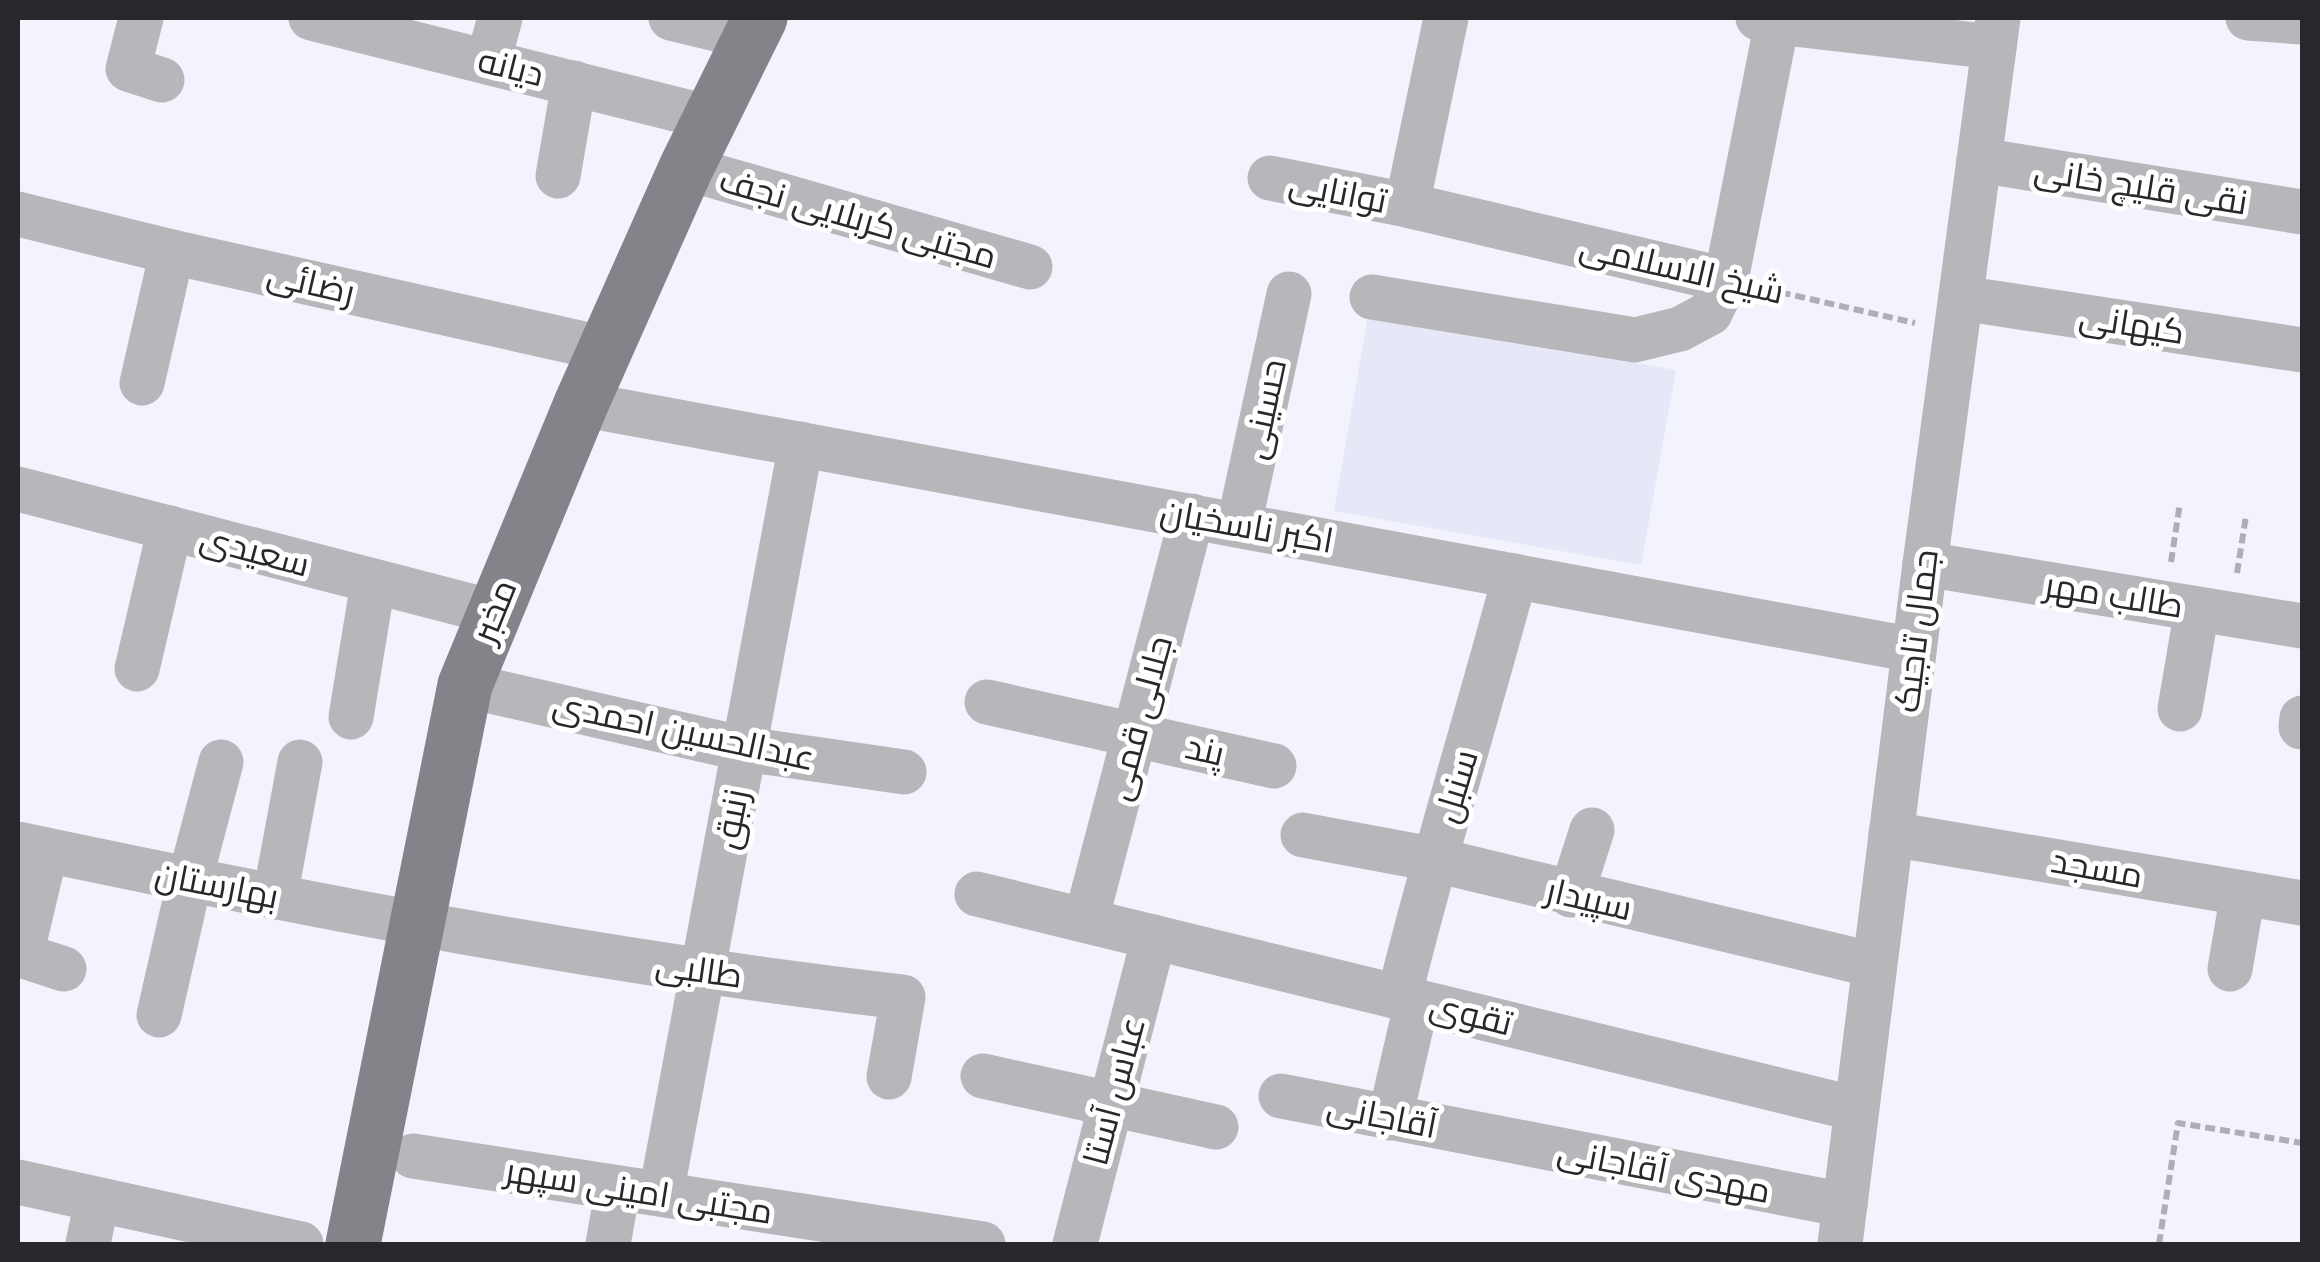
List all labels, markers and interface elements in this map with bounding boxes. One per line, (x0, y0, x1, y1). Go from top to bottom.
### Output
street label: دیانه (473, 37, 549, 97)
street label: نقی قلیچ خانی (2031, 146, 2251, 226)
street label: مجتبی کربلایی نجف (714, 156, 1002, 280)
street label: توانایی (1285, 160, 1391, 224)
street label: شیخ الاسلامی (1575, 223, 1789, 315)
street label: رضائی (263, 251, 359, 315)
street label: کیهانی (2076, 293, 2188, 355)
street label: حسینی (1231, 355, 1297, 463)
street label: اکبر ناسخیان (1157, 488, 1337, 564)
street label: سعیدی (195, 514, 315, 588)
street label: جمال تاجیک (1883, 547, 1949, 715)
street label: طالب مهر (2039, 561, 2187, 629)
street label: مخبر (460, 573, 527, 651)
street label: جلالی قمی (1095, 631, 1183, 805)
street label: عبدالحسین احمدی (549, 681, 819, 781)
street label: پند (1181, 723, 1229, 777)
street label: سنبل (1423, 744, 1489, 828)
street label: زنبق (703, 785, 759, 853)
street label: مسجد (2048, 837, 2146, 899)
street label: بهارستان (151, 851, 283, 919)
street label: سپیدار (1540, 866, 1636, 931)
street label: طالبی (653, 941, 745, 999)
street label: تقوی (1425, 982, 1517, 1046)
street label: عباس آستا (1072, 1012, 1156, 1170)
street label: آقاجانی (1323, 1083, 1441, 1149)
street label: مهدی آقاجانی (1554, 1128, 1774, 1214)
street label: مجتبی امینی سپهر (500, 1147, 776, 1235)

